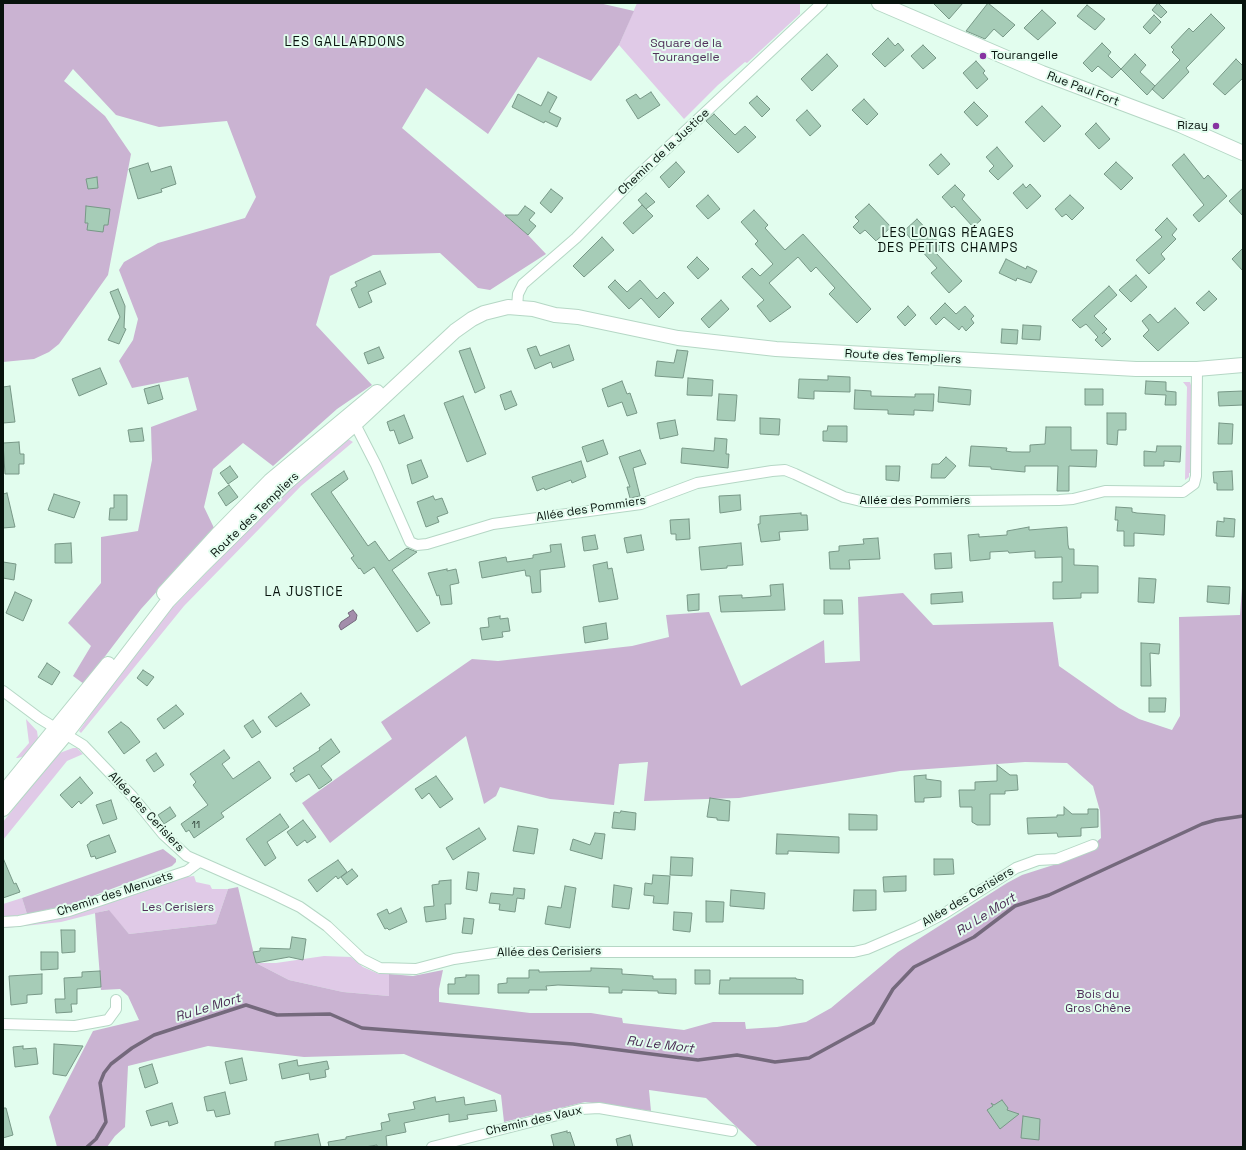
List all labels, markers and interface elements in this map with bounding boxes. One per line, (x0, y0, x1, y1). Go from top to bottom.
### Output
district label: LES GALLARDONS (284, 34, 406, 50)
park label: Square de la Tourangelle (650, 37, 722, 65)
place label: Tourangelle (991, 49, 1058, 63)
marker: Tourangelle (978, 51, 988, 61)
street label: Rue Paul Fort (1045, 69, 1121, 109)
street label: Chemin de la Justice (615, 106, 713, 198)
place label: Rizay (1177, 119, 1208, 133)
marker: Rizay (1211, 121, 1221, 131)
district label: LES LONGS RÉAGES DES PETITS CHAMPS (877, 225, 1019, 256)
street label: Route des Templiers (844, 347, 962, 367)
street label: Route des Templiers (208, 469, 302, 561)
street label: Allée des Pommiers (535, 493, 647, 525)
street label: Allée des Pommiers (860, 494, 970, 508)
district label: LA JUSTICE (264, 584, 344, 600)
street label: Allée des Cerisiers (105, 769, 187, 855)
house number: 11 (192, 819, 200, 831)
street label: Allée des Cerisiers (920, 864, 1016, 930)
street label: Chemin des Menuets (55, 868, 175, 920)
water label: Ru Le Mort (953, 890, 1019, 940)
park label: Les Cerisiers (142, 901, 214, 915)
street label: Allée des Cerisiers (497, 944, 601, 960)
park label: Bois du Gros Chêne (1065, 988, 1131, 1016)
water label: Ru Le Mort (173, 991, 243, 1025)
water label: Ru Le Mort (625, 1033, 695, 1057)
street label: Chemin des Vaux (484, 1103, 584, 1139)

